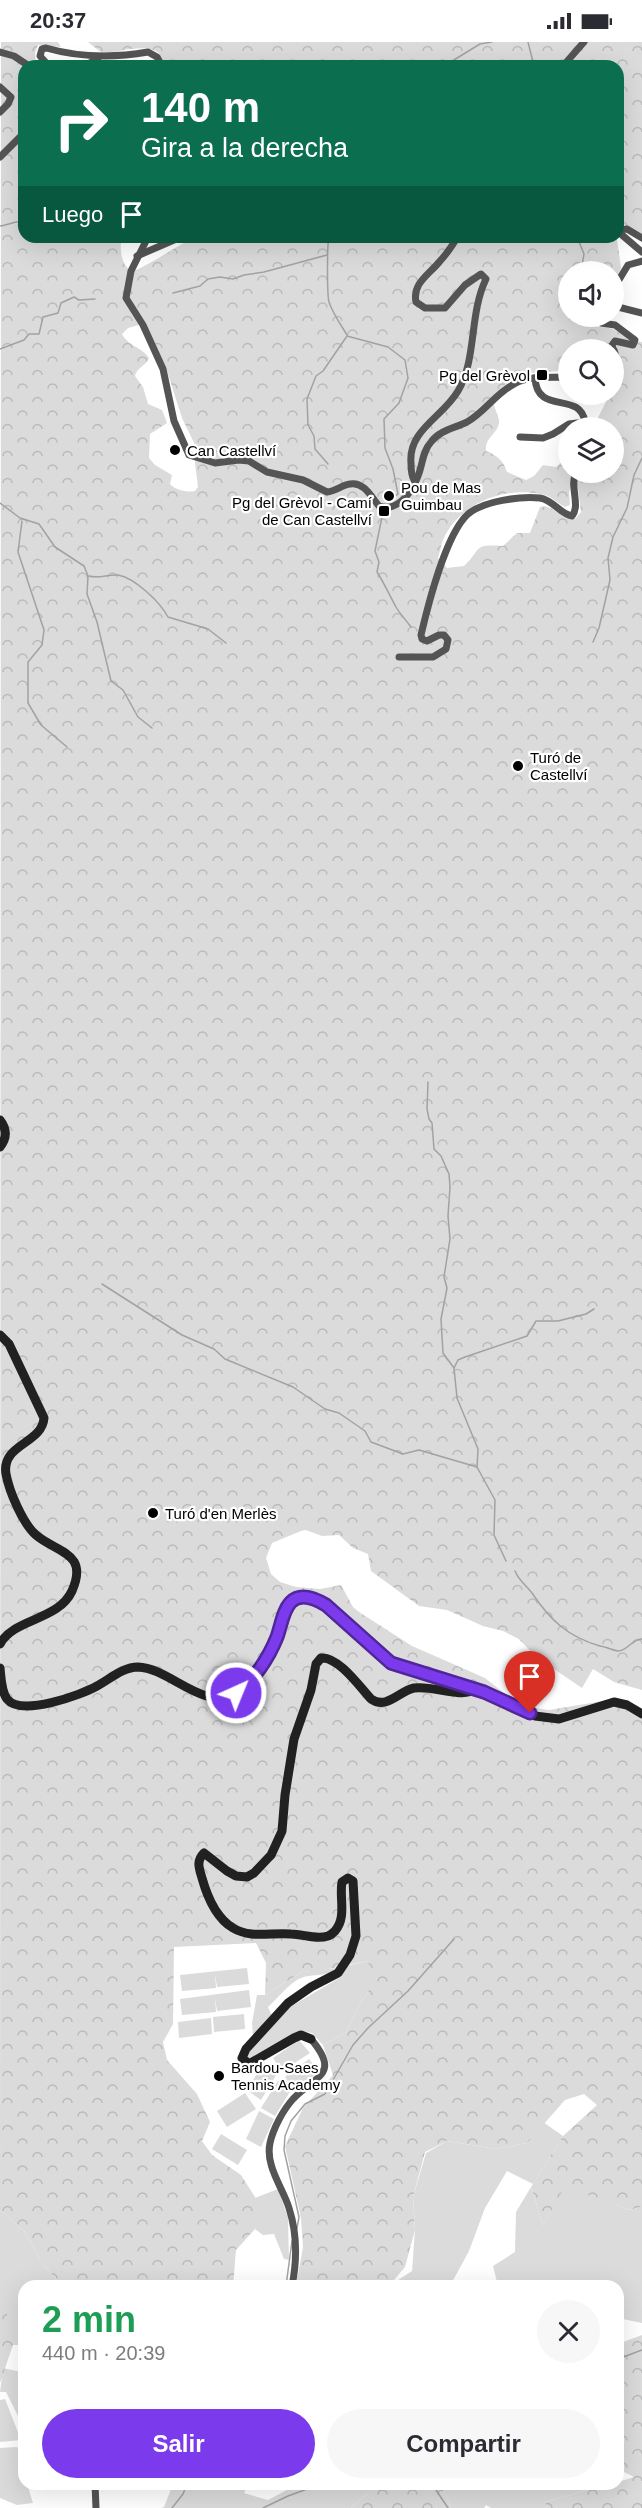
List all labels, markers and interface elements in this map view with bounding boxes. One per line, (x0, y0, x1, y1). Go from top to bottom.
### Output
text: 20:37 (30, 8, 86, 33)
icon: right (42, 84, 120, 162)
text: 140 m (141, 84, 260, 131)
text: Gira a la derecha (141, 133, 348, 163)
icon: arrive (115, 198, 148, 231)
text: Luego (42, 202, 103, 227)
map controls (558, 261, 624, 483)
button: sound (558, 261, 624, 327)
button: search (558, 339, 624, 405)
place label: Pg del Grèvol (439, 367, 530, 384)
marker: Pg del Grèvol (535, 368, 549, 382)
button: layers (558, 417, 624, 483)
place label: Can Castellví (187, 442, 277, 459)
marker: Can Castellví (168, 443, 182, 457)
place label: Pou de Mas Guimbau (401, 479, 481, 513)
marker: Pou de Mas Guimbau (382, 489, 396, 503)
place label: Pg del Grèvol - Camí de Can Castellví (232, 494, 373, 528)
marker: Pg del Grèvol - Camí de Can Castellví (377, 504, 391, 518)
place label: Turó de Castellví (530, 749, 588, 783)
marker: Turó de Castellví (511, 759, 525, 773)
place label: Turó d'en Merlès (165, 1505, 277, 1522)
marker: Turó d'en Merlès (146, 1506, 160, 1520)
pin (504, 1651, 555, 1713)
icon: arrive (513, 1660, 546, 1693)
position arrow (204, 1661, 268, 1725)
place label: Bardou-Saes Tennis Academy (231, 2059, 341, 2093)
marker: Bardou-Saes Tennis Academy (212, 2069, 226, 2083)
text: 2 min (42, 2299, 136, 2340)
button: close (537, 2300, 600, 2363)
text: 440 m · 20:39 (42, 2342, 165, 2364)
button: Salir (42, 2409, 315, 2478)
button: Compartir (327, 2409, 600, 2478)

